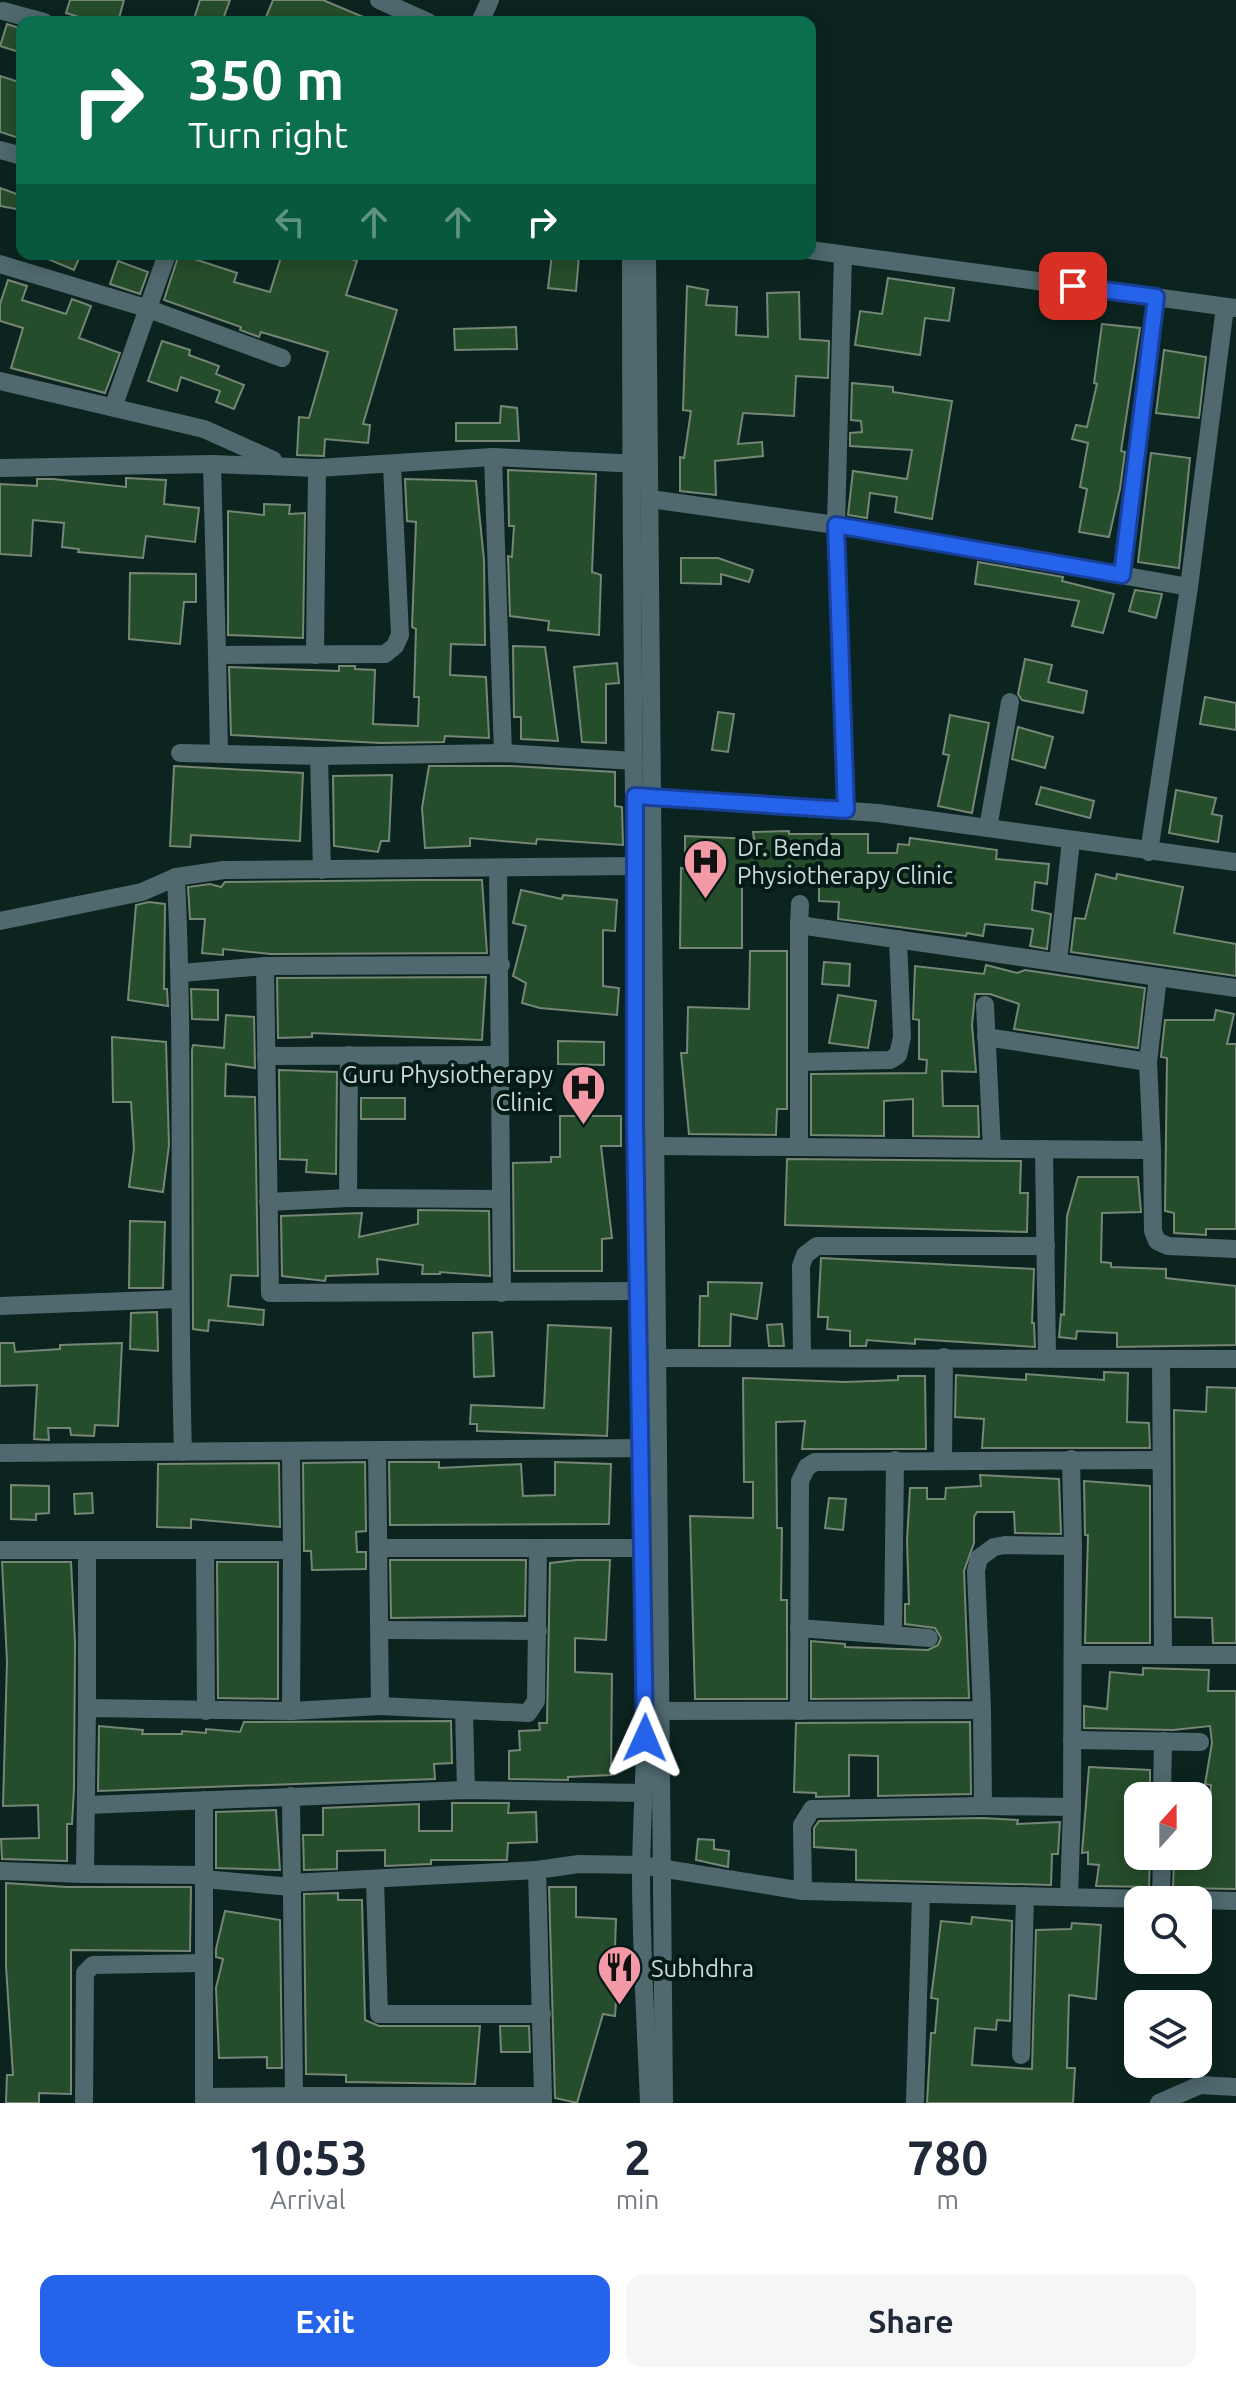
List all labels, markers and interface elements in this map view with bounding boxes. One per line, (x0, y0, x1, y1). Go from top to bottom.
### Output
icon: right (56, 48, 160, 152)
text: 350 m (188, 48, 344, 111)
text: Turn right (188, 114, 348, 155)
icon: left (268, 200, 312, 244)
icon: ahead (352, 200, 396, 244)
icon: ahead (436, 200, 480, 244)
icon: right (520, 200, 564, 244)
pin (1039, 252, 1107, 320)
icon: arrive (1051, 264, 1095, 308)
place label: Dr. Benda Physiotherapy Clinic (737, 834, 953, 889)
hospital icon: Dr. Benda Physiotherapy Clinic (682, 837, 730, 900)
place label: Guru Physiotherapy Clinic (342, 1061, 553, 1116)
hospital icon: Guru Physiotherapy Clinic (560, 1064, 608, 1127)
position arrow (603, 1696, 687, 1780)
north arrow (1124, 1782, 1212, 1870)
map controls (1124, 1782, 1212, 2078)
button: search (1124, 1886, 1212, 1974)
restaurant icon: Subhdhra (596, 1944, 644, 2007)
place label: Subhdhra (651, 1955, 754, 1982)
button: layers (1124, 1990, 1212, 2078)
text: 10:53 (248, 2130, 368, 2184)
text: 2 (624, 2130, 651, 2184)
text: 780 (907, 2130, 988, 2184)
text: Arrival (270, 2185, 346, 2214)
text: min (616, 2185, 659, 2214)
text: m (936, 2185, 959, 2214)
button: Exit (40, 2275, 610, 2367)
button: Share (626, 2275, 1196, 2367)

